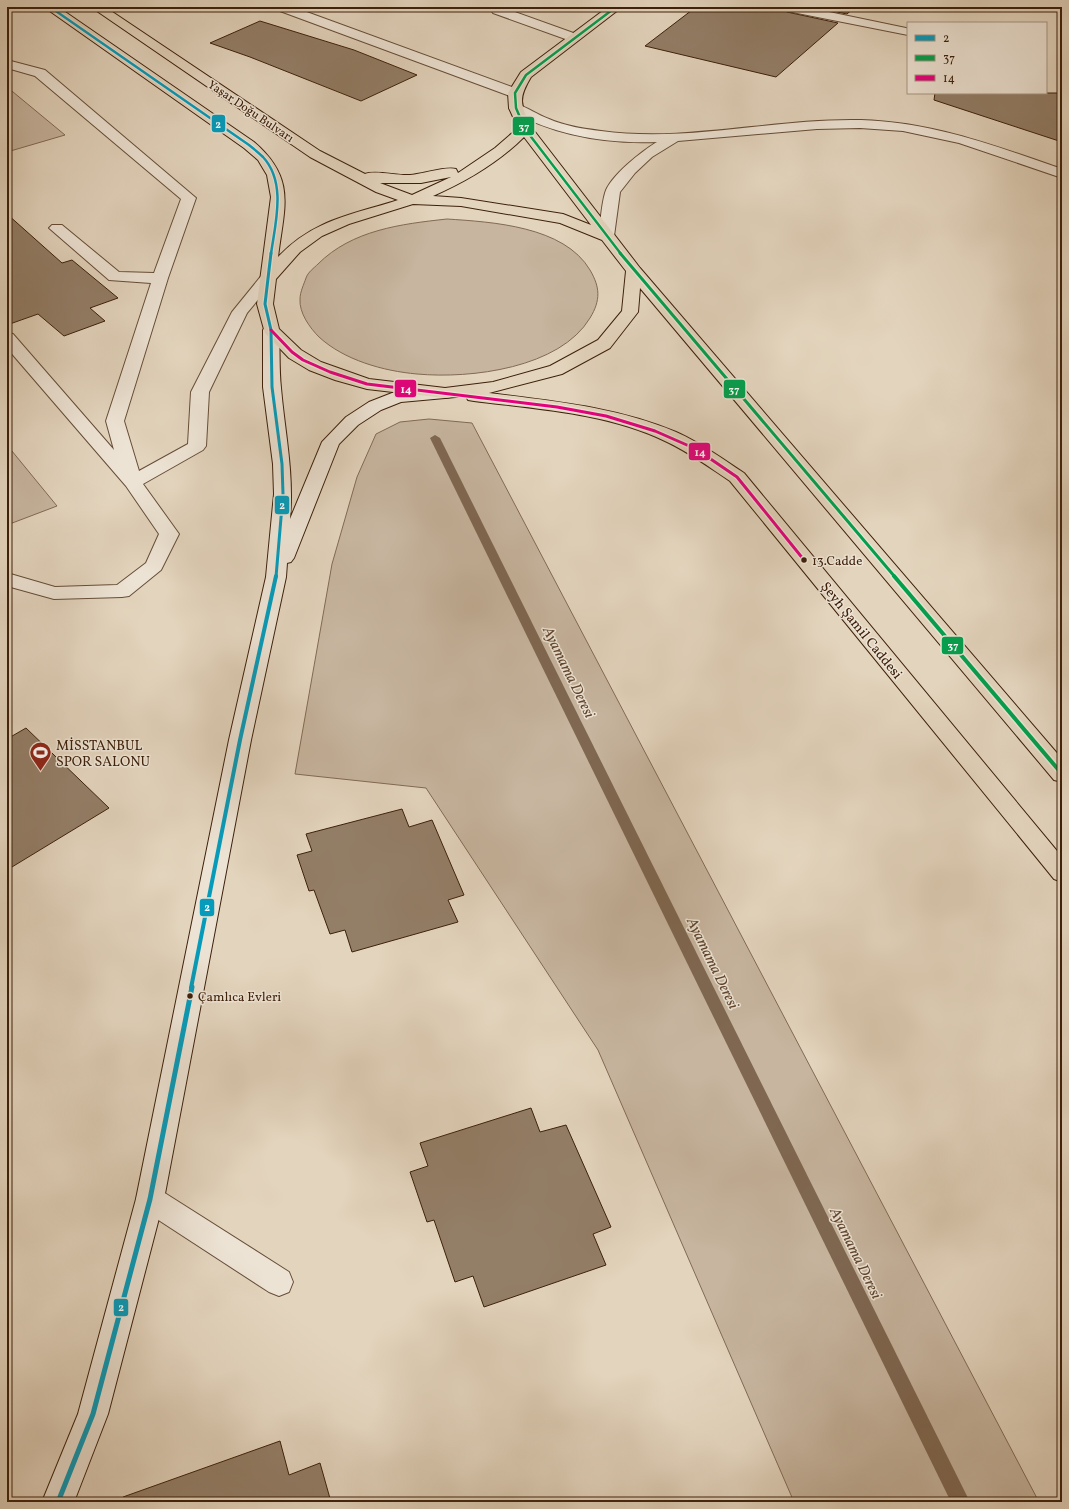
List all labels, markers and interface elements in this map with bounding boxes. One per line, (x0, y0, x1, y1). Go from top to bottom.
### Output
legend (907, 22, 1047, 94)
text: 2 (943, 31, 949, 47)
text: 37 (943, 51, 955, 67)
text: 14 (943, 71, 955, 87)
street label: Yaşar Doğu Bulvarı (204, 77, 297, 147)
line badge: 2 (211, 114, 226, 133)
line badge: 37 (512, 116, 535, 136)
text: 2 (215, 118, 221, 133)
text: 37 (519, 120, 529, 135)
line badge: 14 (394, 379, 417, 398)
line badge: 37 (723, 379, 746, 399)
text: 14 (400, 383, 412, 398)
text: 37 (729, 383, 739, 398)
line badge: 14 (688, 442, 711, 461)
text: 14 (694, 446, 706, 461)
line badge: 2 (274, 495, 290, 515)
text: 2 (279, 499, 285, 514)
place label: 13.Cadde (812, 553, 862, 571)
marker: 13.Cadde (799, 555, 809, 565)
street label: Şeyh Şamil Caddesi (816, 578, 906, 684)
water label: Ayamama Deresi (536, 623, 599, 722)
line badge: 37 (941, 636, 964, 655)
text: 37 (948, 639, 958, 654)
place label: MİSSTANBUL SPOR SALONU (56, 737, 150, 772)
sports icon: MİSSTANBUL SPOR SALONU (27, 740, 53, 773)
line badge: 2 (199, 898, 215, 917)
text: 2 (204, 901, 210, 916)
water label: Ayamama Deresi (680, 914, 743, 1013)
place label: Çamlıca Evleri (198, 989, 281, 1007)
marker: Çamlıca Evleri (185, 991, 195, 1001)
water label: Ayamama Deresi (823, 1204, 886, 1303)
line badge: 2 (113, 1298, 129, 1317)
text: 2 (118, 1301, 124, 1316)

